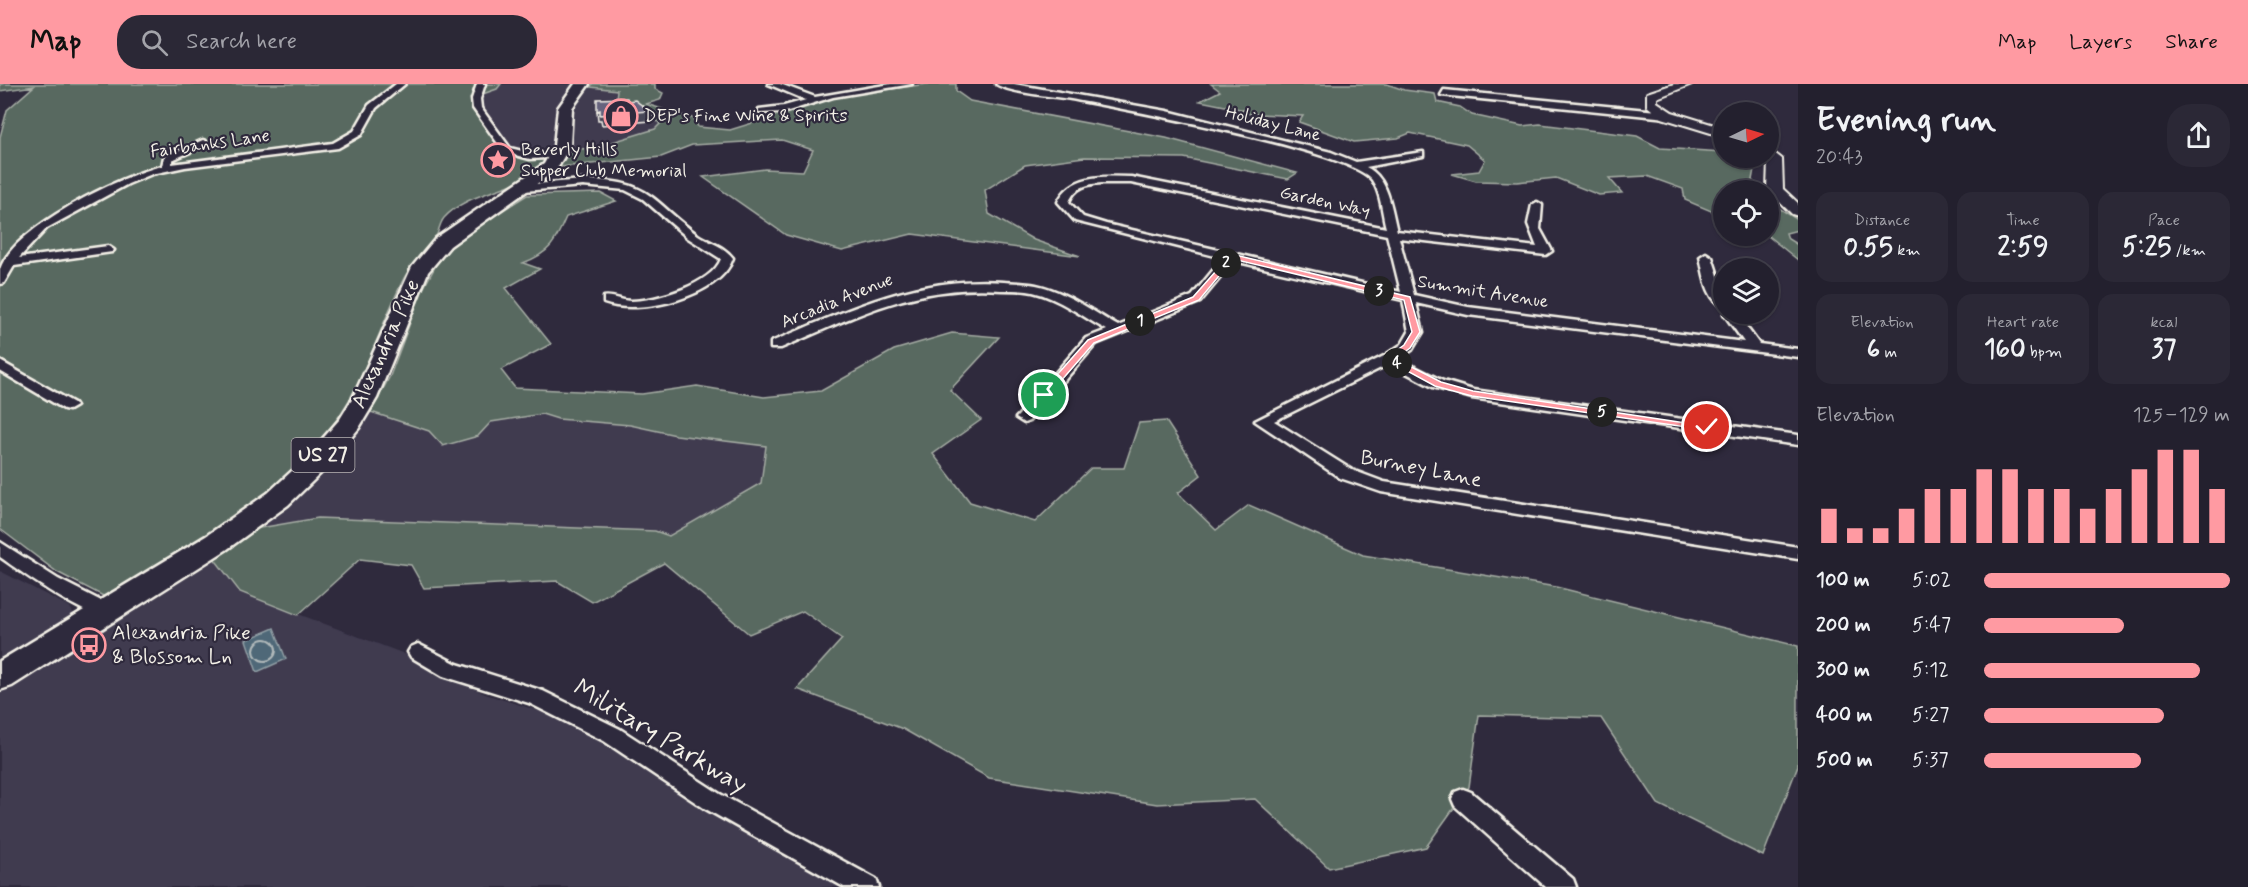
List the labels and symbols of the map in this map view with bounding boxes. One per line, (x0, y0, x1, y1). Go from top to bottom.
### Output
shop icon: DEP's Fine Wine & Spirits (603, 98, 639, 134)
street label: Holiday Lane (1223, 101, 1323, 147)
north arrow (1713, 102, 1779, 168)
place label: DEP's Fine Wine & Spirits (644, 104, 848, 128)
street label: Fairbanks Lane (149, 124, 271, 164)
place label: Beverly Hills Supper Club Memorial (521, 138, 687, 183)
place icon: Beverly Hills Supper Club Memorial (480, 142, 516, 178)
street label: Garden Way (1278, 181, 1372, 223)
pin: 2 (1211, 248, 1241, 278)
street label: Arcadia Avenue (777, 268, 897, 334)
street label: Summit Avenue (1416, 270, 1550, 314)
street label: Alexandria Pike (345, 275, 427, 413)
pin: 3 (1364, 276, 1394, 306)
pin: 1 (1125, 306, 1155, 336)
pin: 4 (1382, 348, 1412, 378)
pin (1018, 369, 1069, 420)
pin: 5 (1587, 397, 1617, 427)
pin (1681, 401, 1732, 452)
road number: US 27 (292, 438, 354, 472)
street label: Burney Lane (1358, 444, 1484, 494)
place label: Alexandria Pike & Blossom Ln (112, 619, 251, 671)
bus stop icon: Alexandria Pike & Blossom Ln (71, 627, 107, 663)
street label: Military Parkway (567, 672, 753, 802)

